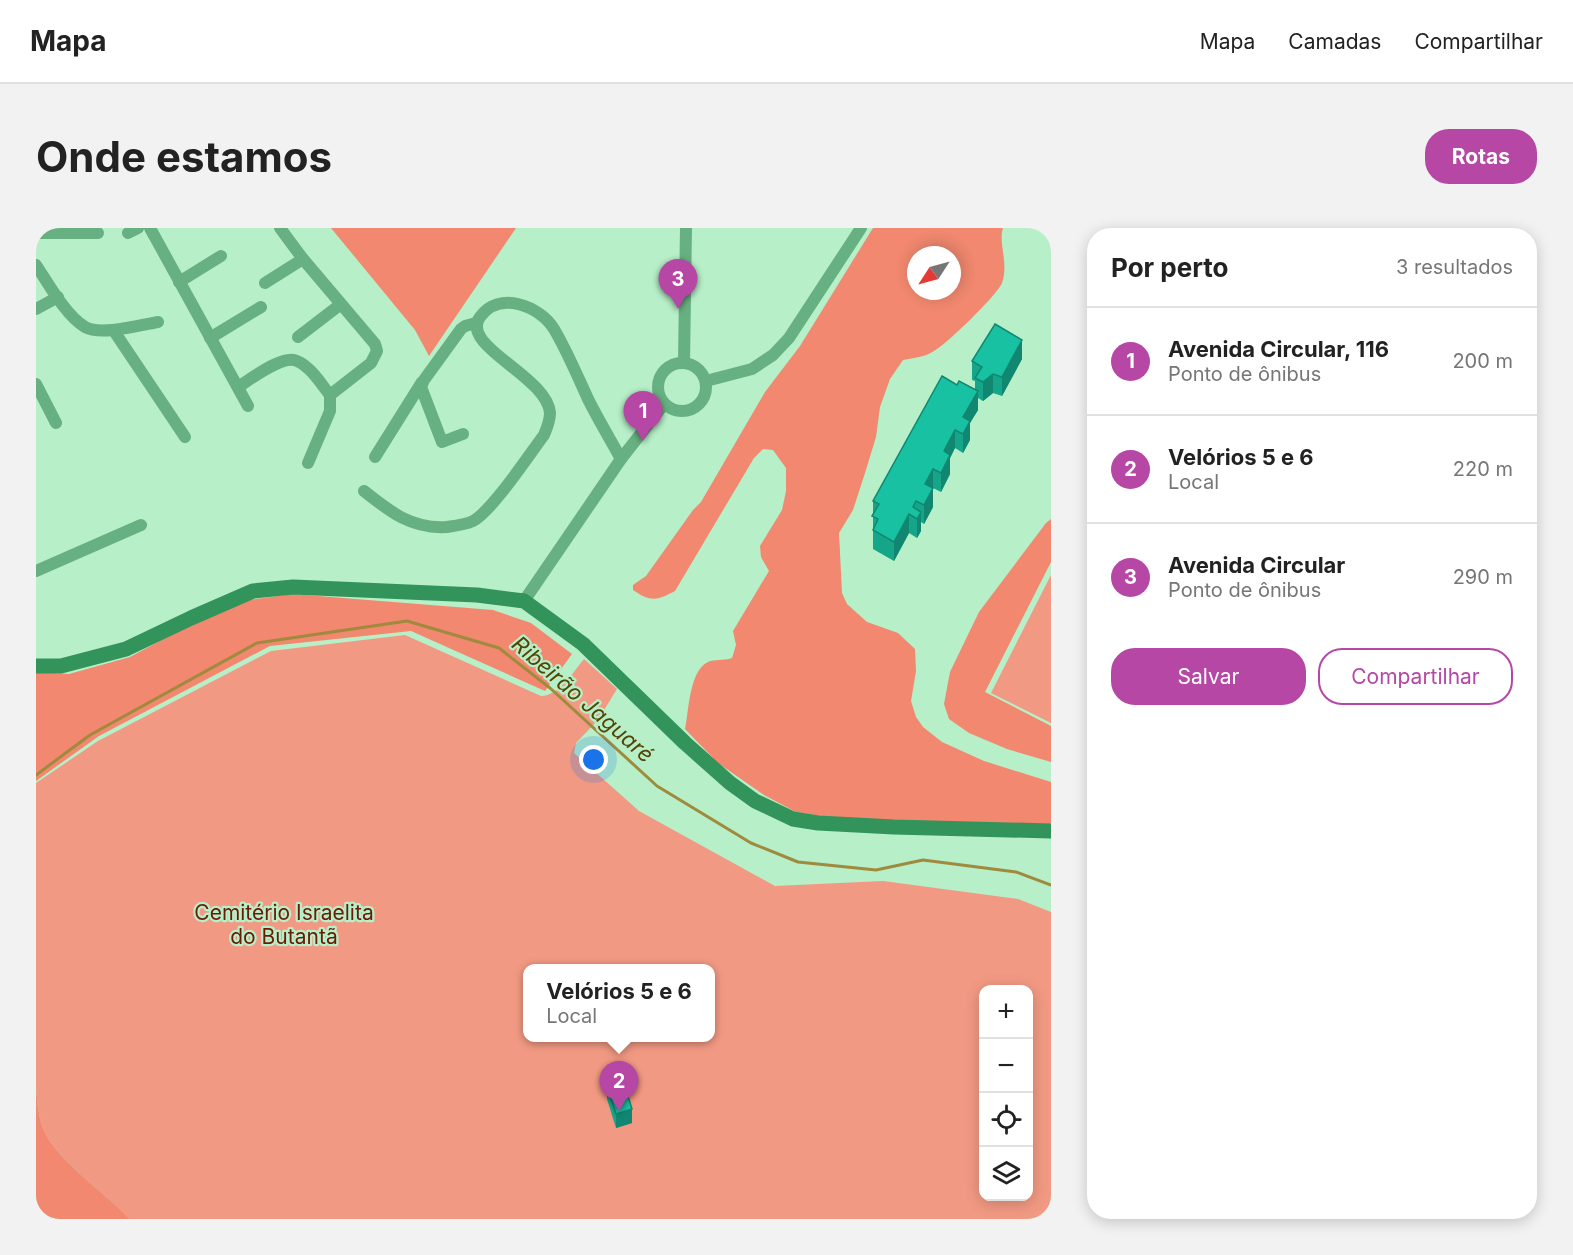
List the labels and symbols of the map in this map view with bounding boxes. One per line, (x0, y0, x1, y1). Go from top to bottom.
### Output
north arrow (907, 246, 961, 300)
pin: 3 (658, 260, 698, 309)
pin: 1 (624, 392, 662, 441)
water label: Ribeirão Jaguaré (507, 631, 659, 767)
your location (579, 745, 608, 774)
park label: Cemitério Israelita do Butantã (194, 900, 374, 949)
pin: 2 (600, 1062, 638, 1111)

